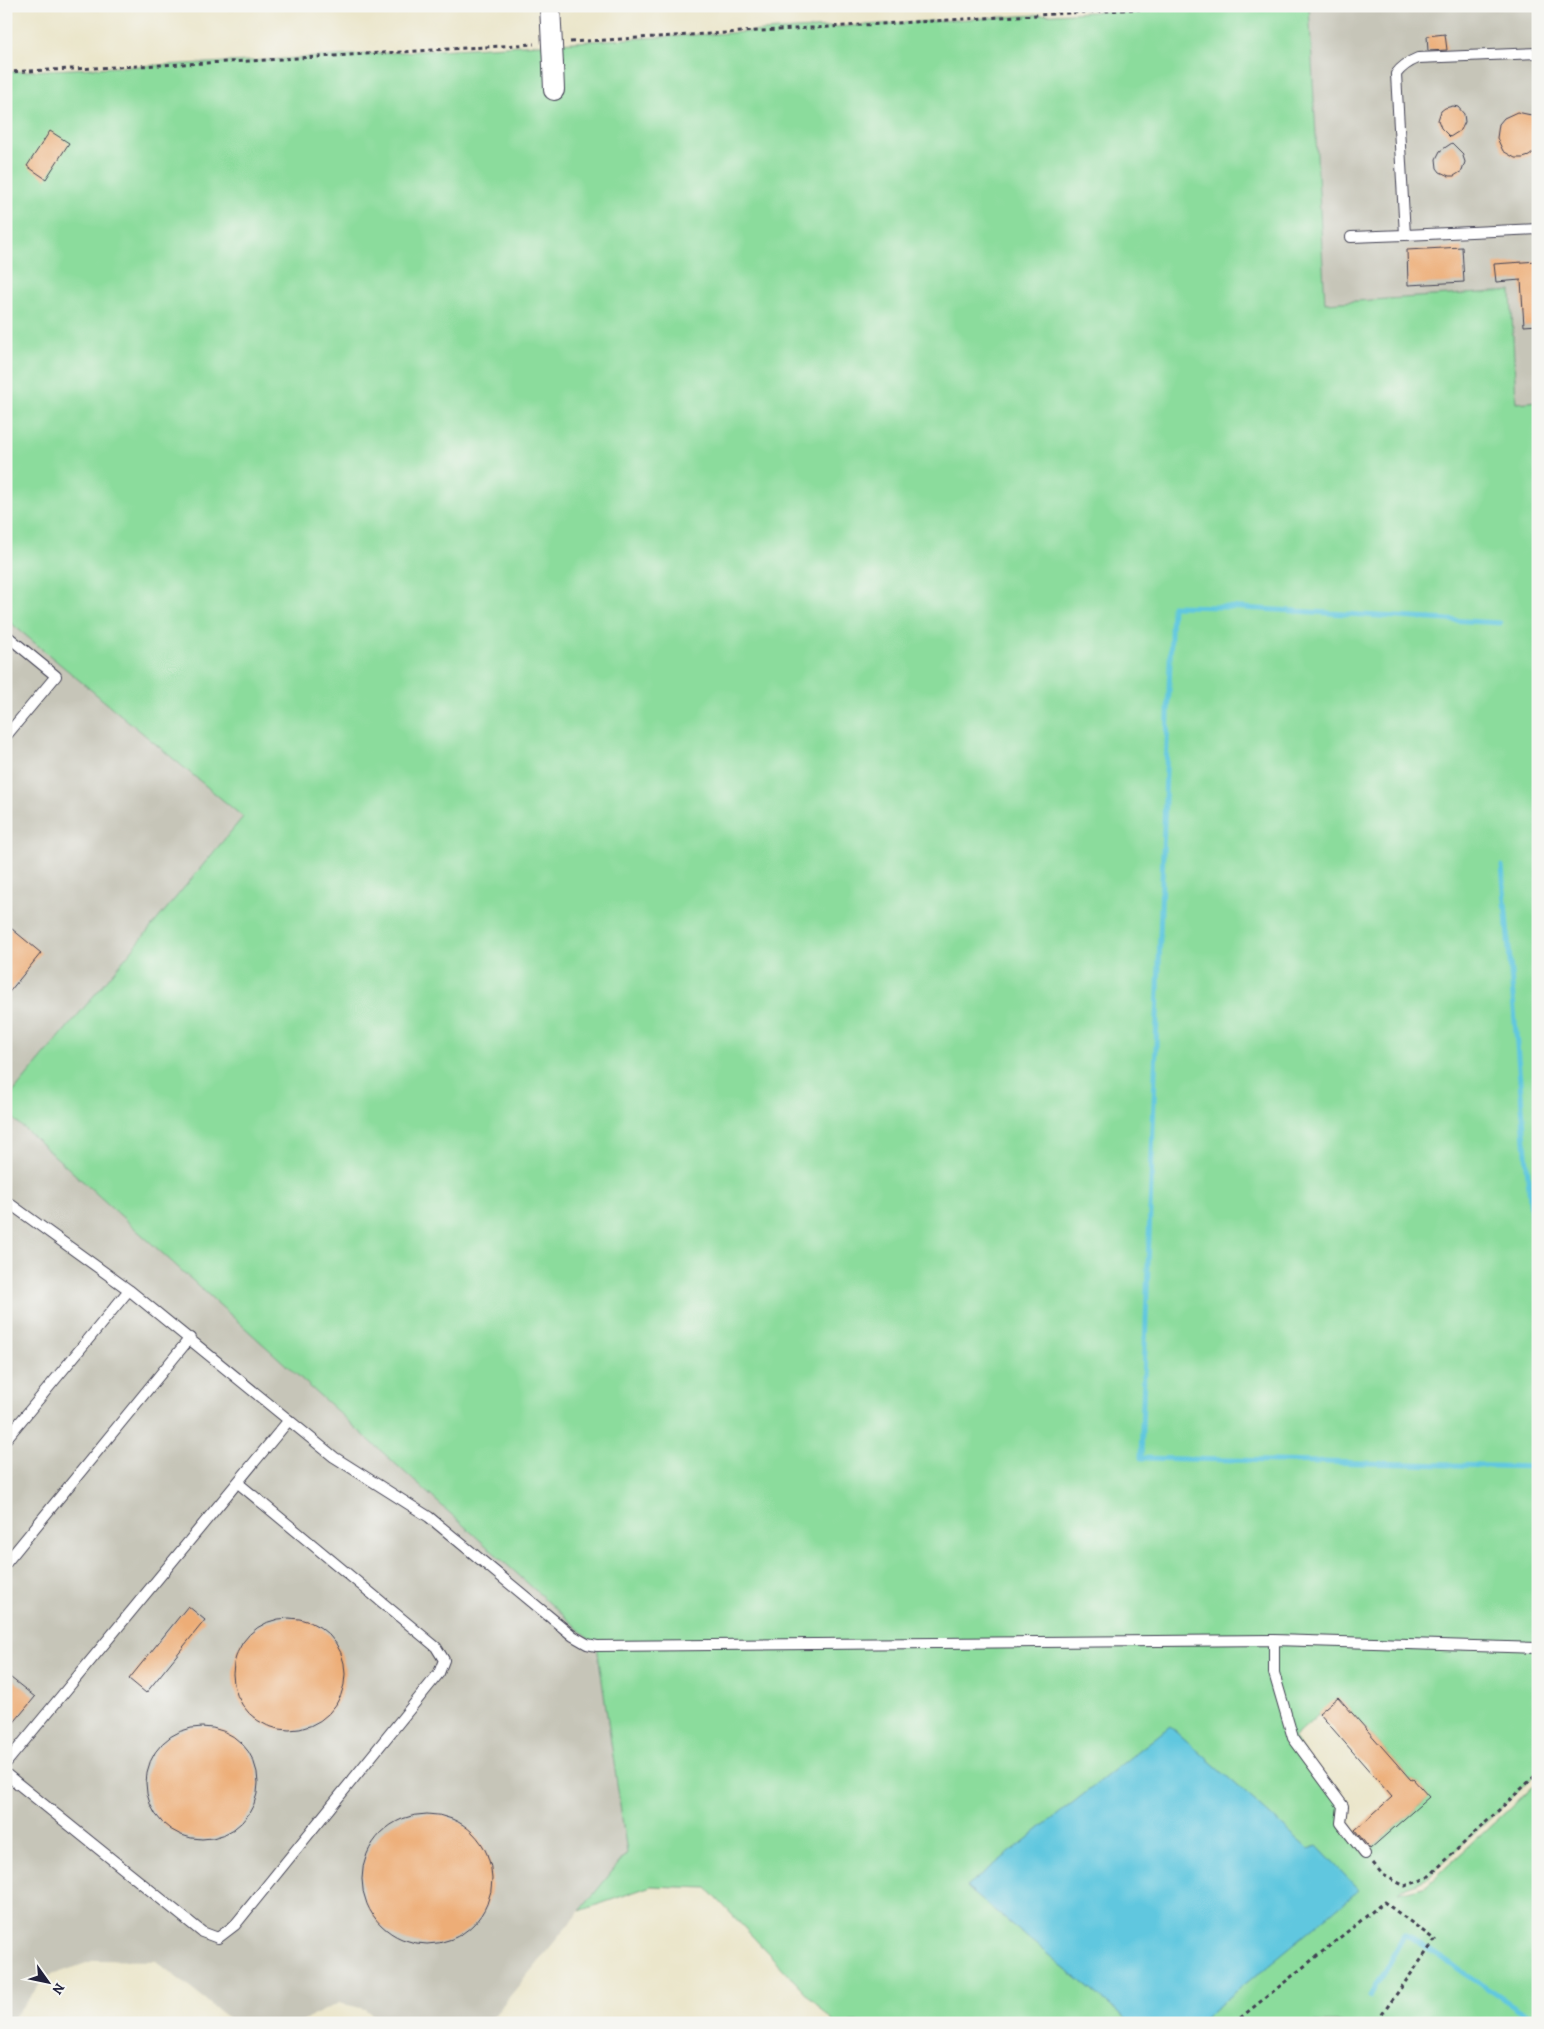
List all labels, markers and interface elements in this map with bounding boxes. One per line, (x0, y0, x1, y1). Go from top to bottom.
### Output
north arrow (22, 1956, 72, 2006)
text: N (48, 1979, 69, 1998)

